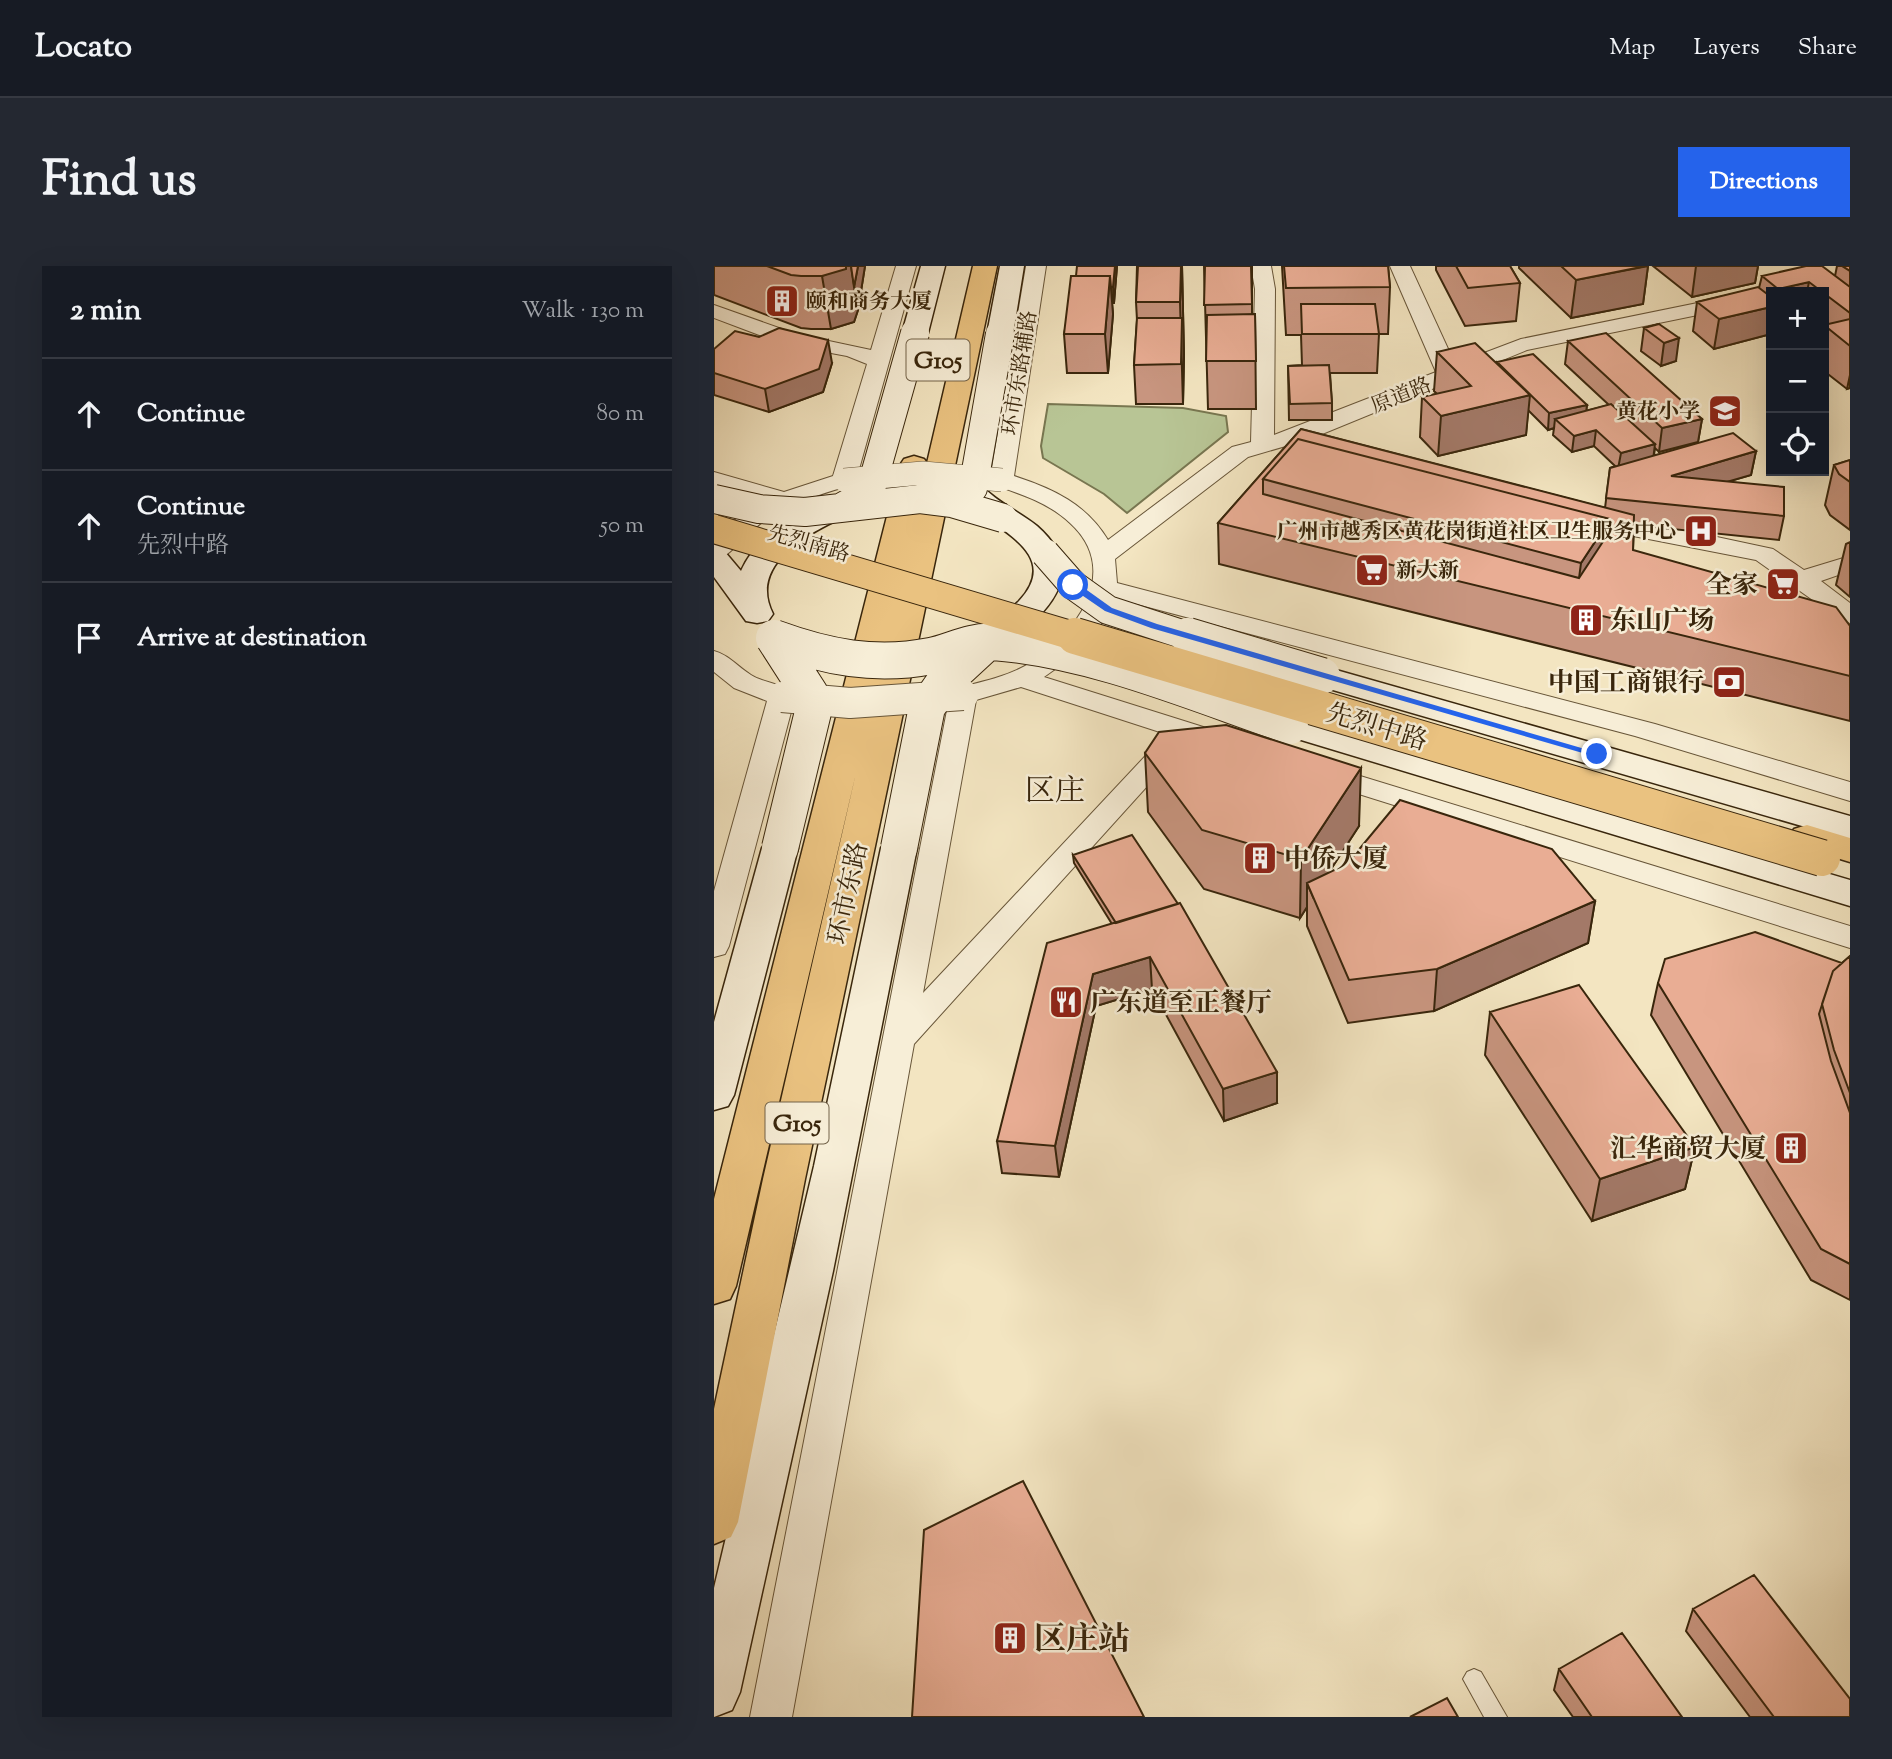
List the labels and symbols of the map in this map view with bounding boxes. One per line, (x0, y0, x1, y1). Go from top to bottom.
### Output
building icon: 颐和商务大厦 (763, 282, 801, 320)
place label: 颐和商务大厦 (806, 288, 932, 318)
street label: 环市东路辅路 (996, 309, 1046, 438)
road number: G105 (906, 340, 970, 380)
street label: 原道路 (1367, 371, 1437, 423)
school or university icon: 黄花小学 (1706, 392, 1744, 430)
place label: 黄花小学 (1616, 398, 1700, 428)
hospital icon: 广州市越秀区黄花岗街道社区卫生服务中心 (1682, 512, 1720, 550)
place label: 广州市越秀区黄花岗街道社区卫生服务中心 (1277, 518, 1676, 548)
street label: 先烈南路 (764, 519, 853, 571)
supermarket icon: 新大新 (1353, 551, 1391, 589)
place label: 新大新 (1396, 557, 1459, 587)
supermarket icon: 全家 (1764, 565, 1802, 603)
place label: 全家 (1706, 568, 1758, 605)
route start (1057, 569, 1088, 600)
building icon: 东山广场 (1567, 601, 1605, 639)
place label: 东山广场 (1610, 604, 1714, 641)
bank icon: 中国工商银行 (1710, 663, 1748, 701)
place label: 中国工商银行 (1548, 666, 1704, 703)
street label: 先烈中路 (1321, 695, 1431, 761)
route end (1581, 738, 1612, 769)
district label: 区庄 (1025, 771, 1085, 814)
street label: 环市东路 (821, 839, 878, 948)
building icon: 中侨大厦 (1241, 839, 1279, 877)
place label: 中侨大厦 (1284, 842, 1388, 879)
restaurant icon: 广东道至正餐厅 (1047, 983, 1085, 1021)
place label: 广东道至正餐厅 (1090, 986, 1272, 1023)
road number: G105 (766, 1102, 828, 1144)
building icon: 汇华商贸大厦 (1772, 1129, 1810, 1167)
place label: 汇华商贸大厦 (1610, 1132, 1766, 1169)
place label: 区庄站 (1034, 1618, 1130, 1664)
building icon: 区庄站 (991, 1619, 1029, 1657)

